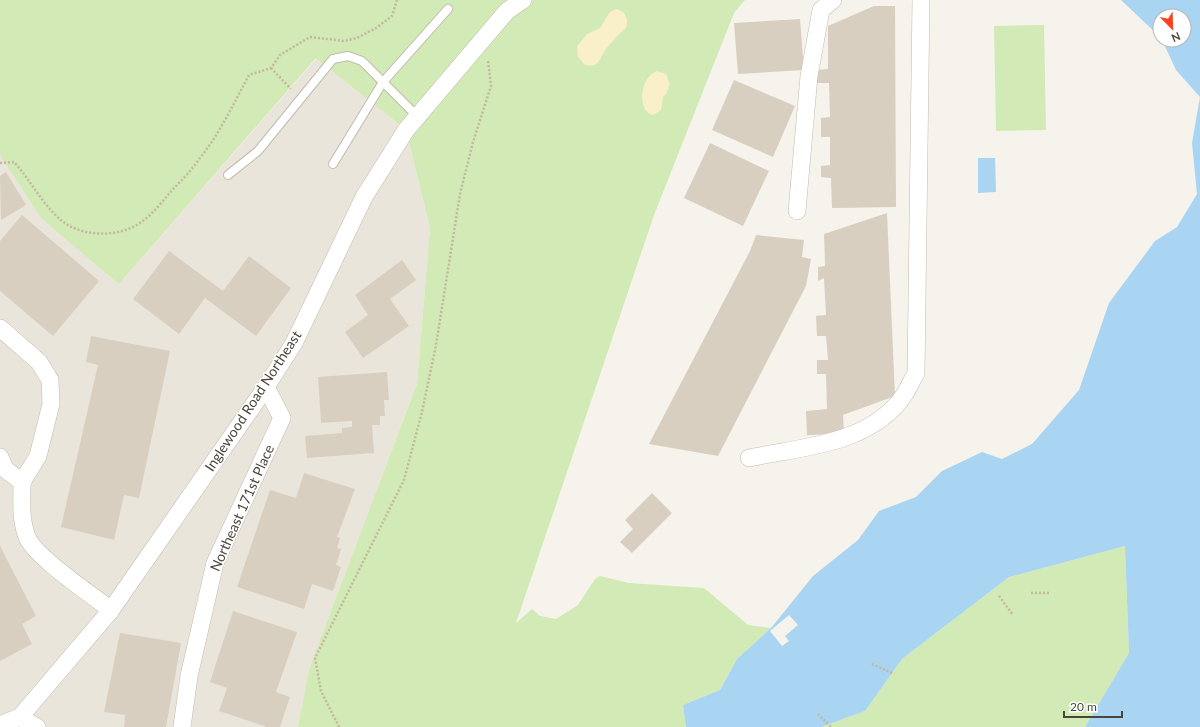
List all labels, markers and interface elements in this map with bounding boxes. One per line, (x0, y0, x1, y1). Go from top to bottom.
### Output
north arrow (1152, 8, 1192, 48)
text: N (1170, 30, 1183, 45)
street label: Inglewood Road Northeast (201, 327, 304, 474)
street label: Northeast 171st Place (206, 442, 277, 574)
scale bar (1064, 693, 1122, 719)
text: 20 m (1070, 699, 1097, 714)

